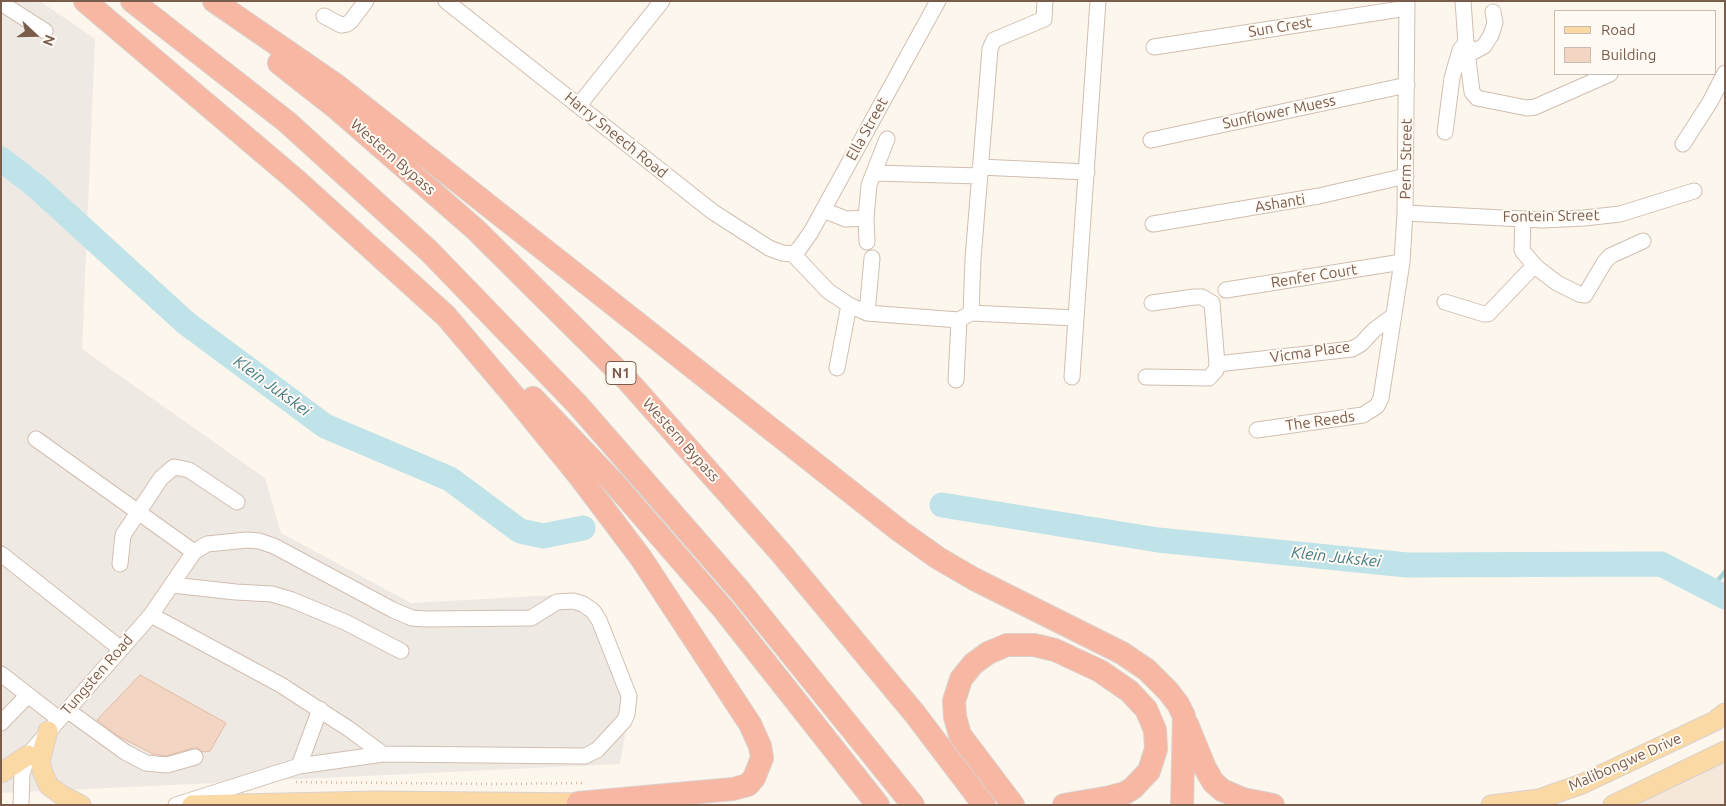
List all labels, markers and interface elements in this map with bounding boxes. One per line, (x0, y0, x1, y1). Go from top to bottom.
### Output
north arrow (10, 10, 60, 60)
legend (1554, 10, 1716, 75)
street label: Sun Crest (1247, 13, 1313, 41)
text: Road (1601, 21, 1636, 38)
text: N (40, 33, 58, 48)
text: Building (1601, 46, 1656, 63)
street label: Harry Sneech Road (561, 88, 671, 182)
street label: Sunflower Muess (1221, 91, 1337, 133)
street label: Ella Street (842, 94, 892, 164)
street label: Western Bypass (347, 115, 439, 199)
street label: Perm Street (1396, 118, 1416, 200)
street label: Ashanti (1253, 190, 1307, 216)
street label: Fontein Street (1502, 206, 1600, 226)
street label: Renfer Court (1269, 260, 1359, 292)
street label: Vicma Place (1269, 337, 1351, 367)
water label: Klein Jukskei (230, 352, 314, 420)
road number: N1 (606, 362, 636, 384)
street label: Western Bypass (639, 394, 723, 486)
street label: The Reeds (1284, 407, 1356, 435)
water label: Klein Jukskei (1290, 543, 1382, 571)
street label: Tungsten Road (57, 631, 137, 719)
street label: Malibongwe Drive (1566, 729, 1684, 795)

